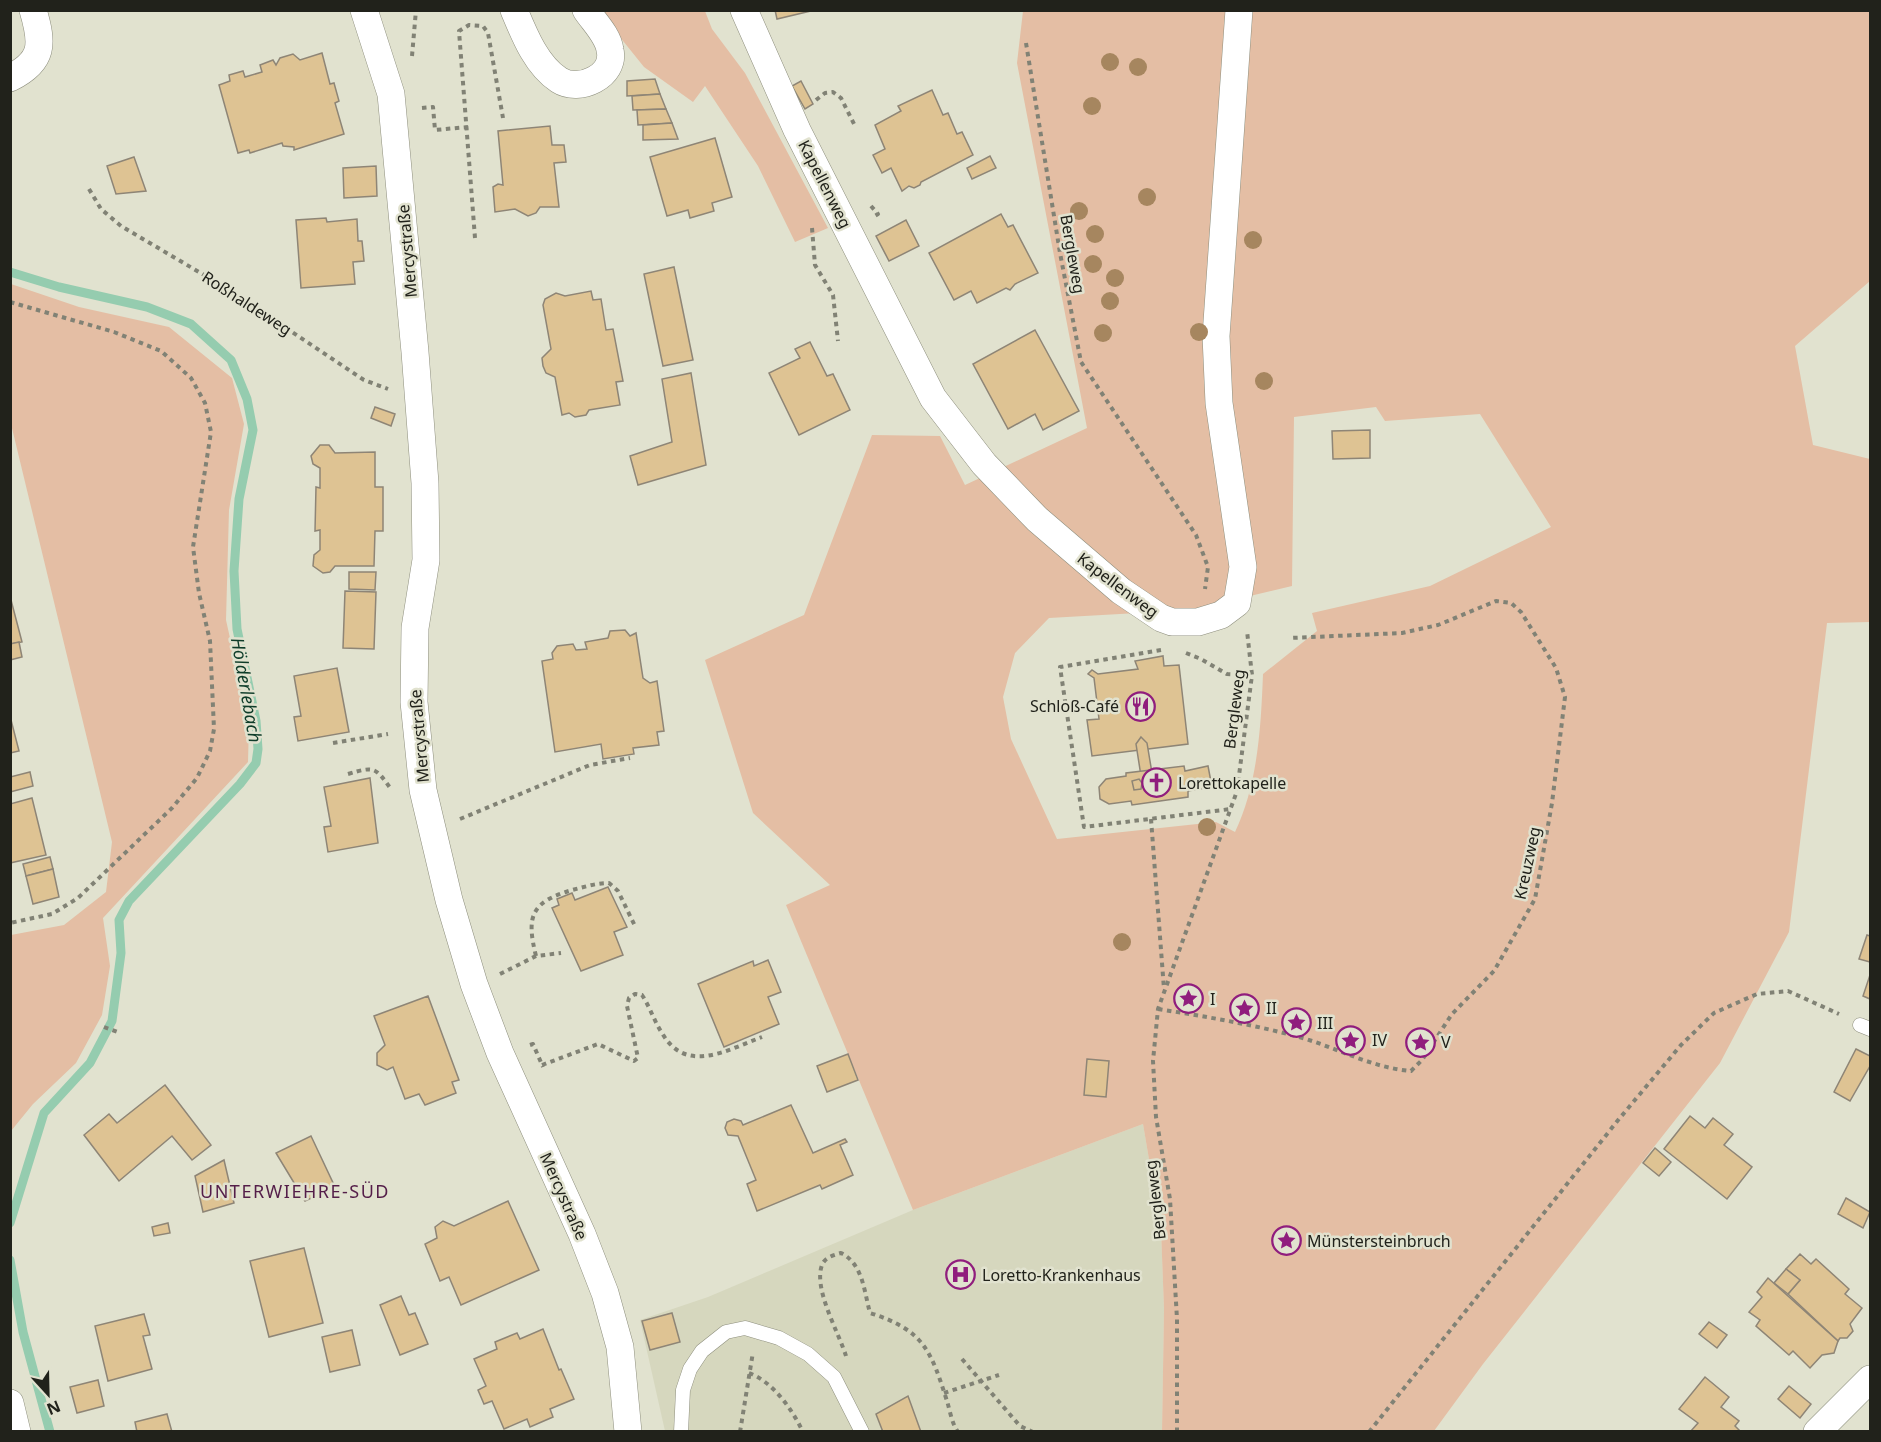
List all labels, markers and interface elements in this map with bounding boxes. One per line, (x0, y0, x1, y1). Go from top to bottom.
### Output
street label: Kapellenweg (793, 136, 857, 232)
street label: Mercystraße (392, 203, 422, 299)
street label: Bergleweg (1055, 213, 1091, 295)
street label: Roßhaldeweg (198, 266, 296, 340)
street label: Kapellenweg (1073, 547, 1163, 623)
water label: Hölderlebach (226, 636, 268, 744)
street label: Bergleweg (1218, 668, 1250, 750)
street label: Mercystraße (404, 688, 434, 784)
restaurant icon: Schloß-Café (1124, 690, 1156, 722)
place label: Schloß-Café (1030, 695, 1119, 717)
church icon: Lorettokapelle (1141, 767, 1173, 799)
place label: Lorettokapelle (1178, 772, 1286, 794)
street label: Kreuzweg (1509, 824, 1545, 902)
place icon: I (1173, 983, 1205, 1015)
place label: I (1210, 988, 1215, 1010)
place icon: II (1229, 992, 1261, 1024)
place label: II (1266, 997, 1277, 1019)
place icon: III (1280, 1007, 1312, 1039)
place label: III (1317, 1012, 1333, 1034)
place icon: IV (1335, 1024, 1367, 1056)
place icon: V (1404, 1026, 1436, 1058)
place label: IV (1372, 1029, 1387, 1051)
place label: V (1441, 1031, 1451, 1053)
street label: Mercystraße (535, 1149, 593, 1243)
street label: Bergleweg (1139, 1159, 1171, 1241)
district label: UNTERWIEHRE-SÜD (200, 1179, 390, 1203)
place icon: Münstersteinbruch (1270, 1225, 1302, 1257)
place label: Münstersteinbruch (1307, 1230, 1451, 1252)
hospital icon: Loretto-Krankenhaus (945, 1259, 977, 1291)
place label: Loretto-Krankenhaus (982, 1264, 1141, 1286)
north arrow (18, 1364, 78, 1424)
text: N (43, 1395, 64, 1421)

